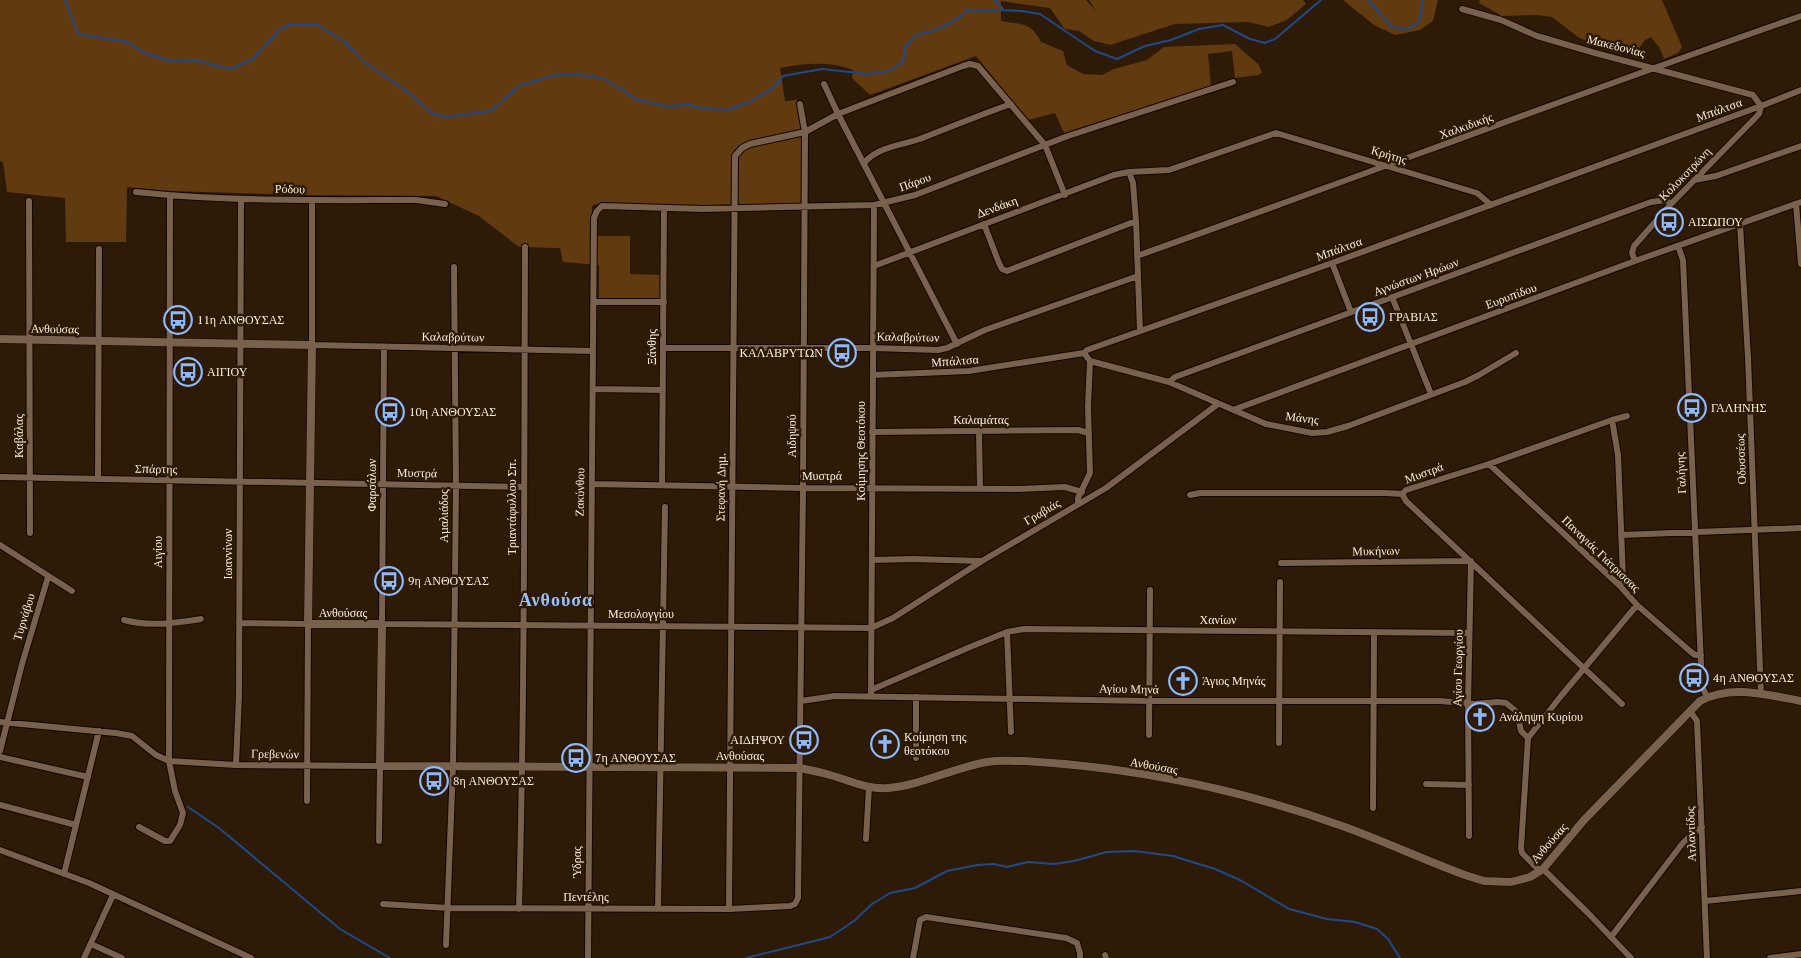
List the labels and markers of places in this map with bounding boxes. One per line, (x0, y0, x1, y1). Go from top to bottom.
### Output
bus stop icon: ΑΙΣΩΠΟΥ (1654, 207, 1684, 237)
place label: ΑΙΣΩΠΟΥ (1688, 214, 1743, 229)
bus stop icon: ΓΡΑΒΙΑΣ (1355, 302, 1385, 332)
bus stop icon: 11η ΑΝΘΟΥΣΑΣ (163, 305, 193, 335)
place label: ΓΡΑΒΙΑΣ (1389, 309, 1438, 324)
place label: 11η ΑΝΘΟΥΣΑΣ (197, 312, 284, 327)
bus stop icon: ΚΑΛΑΒΡΥΤΩΝ (827, 338, 857, 368)
place label: ΚΑΛΑΒΡΥΤΩΝ (739, 345, 823, 360)
bus stop icon: ΑΙΓΙΟΥ (173, 357, 203, 387)
place label: ΑΙΓΙΟΥ (207, 364, 248, 379)
bus stop icon: ΓΑΛΗΝΗΣ (1677, 393, 1707, 423)
bus stop icon: 10η ΑΝΘΟΥΣΑΣ (375, 397, 405, 427)
place label: ΓΑΛΗΝΗΣ (1711, 400, 1766, 415)
place label: 10η ΑΝΘΟΥΣΑΣ (409, 404, 496, 419)
bus stop icon: 9η ΑΝΘΟΥΣΑΣ (374, 566, 404, 596)
place label: 9η ΑΝΘΟΥΣΑΣ (408, 573, 489, 588)
bus stop icon: 4η ΑΝΘΟΥΣΑΣ (1679, 663, 1709, 693)
church icon: Άγιος Μηνάς (1168, 666, 1198, 696)
place label: 4η ΑΝΘΟΥΣΑΣ (1713, 670, 1794, 685)
place label: Άγιος Μηνάς (1202, 673, 1266, 688)
church icon: Ανάληψη Κυρίου (1465, 702, 1495, 732)
place label: Ανάληψη Κυρίου (1499, 709, 1583, 724)
bus stop icon: ΑΙΔΗΨΟΥ (789, 725, 819, 755)
church icon: Κοίμηση της θεοτόκου (870, 729, 900, 759)
place label: Κοίμηση της θεοτόκου (904, 729, 967, 758)
place label: ΑΙΔΗΨΟΥ (730, 732, 785, 747)
bus stop icon: 7η ΑΝΘΟΥΣΑΣ (561, 743, 591, 773)
place label: 7η ΑΝΘΟΥΣΑΣ (595, 750, 676, 765)
bus stop icon: 8η ΑΝΘΟΥΣΑΣ (419, 766, 449, 796)
place label: 8η ΑΝΘΟΥΣΑΣ (453, 773, 534, 788)

